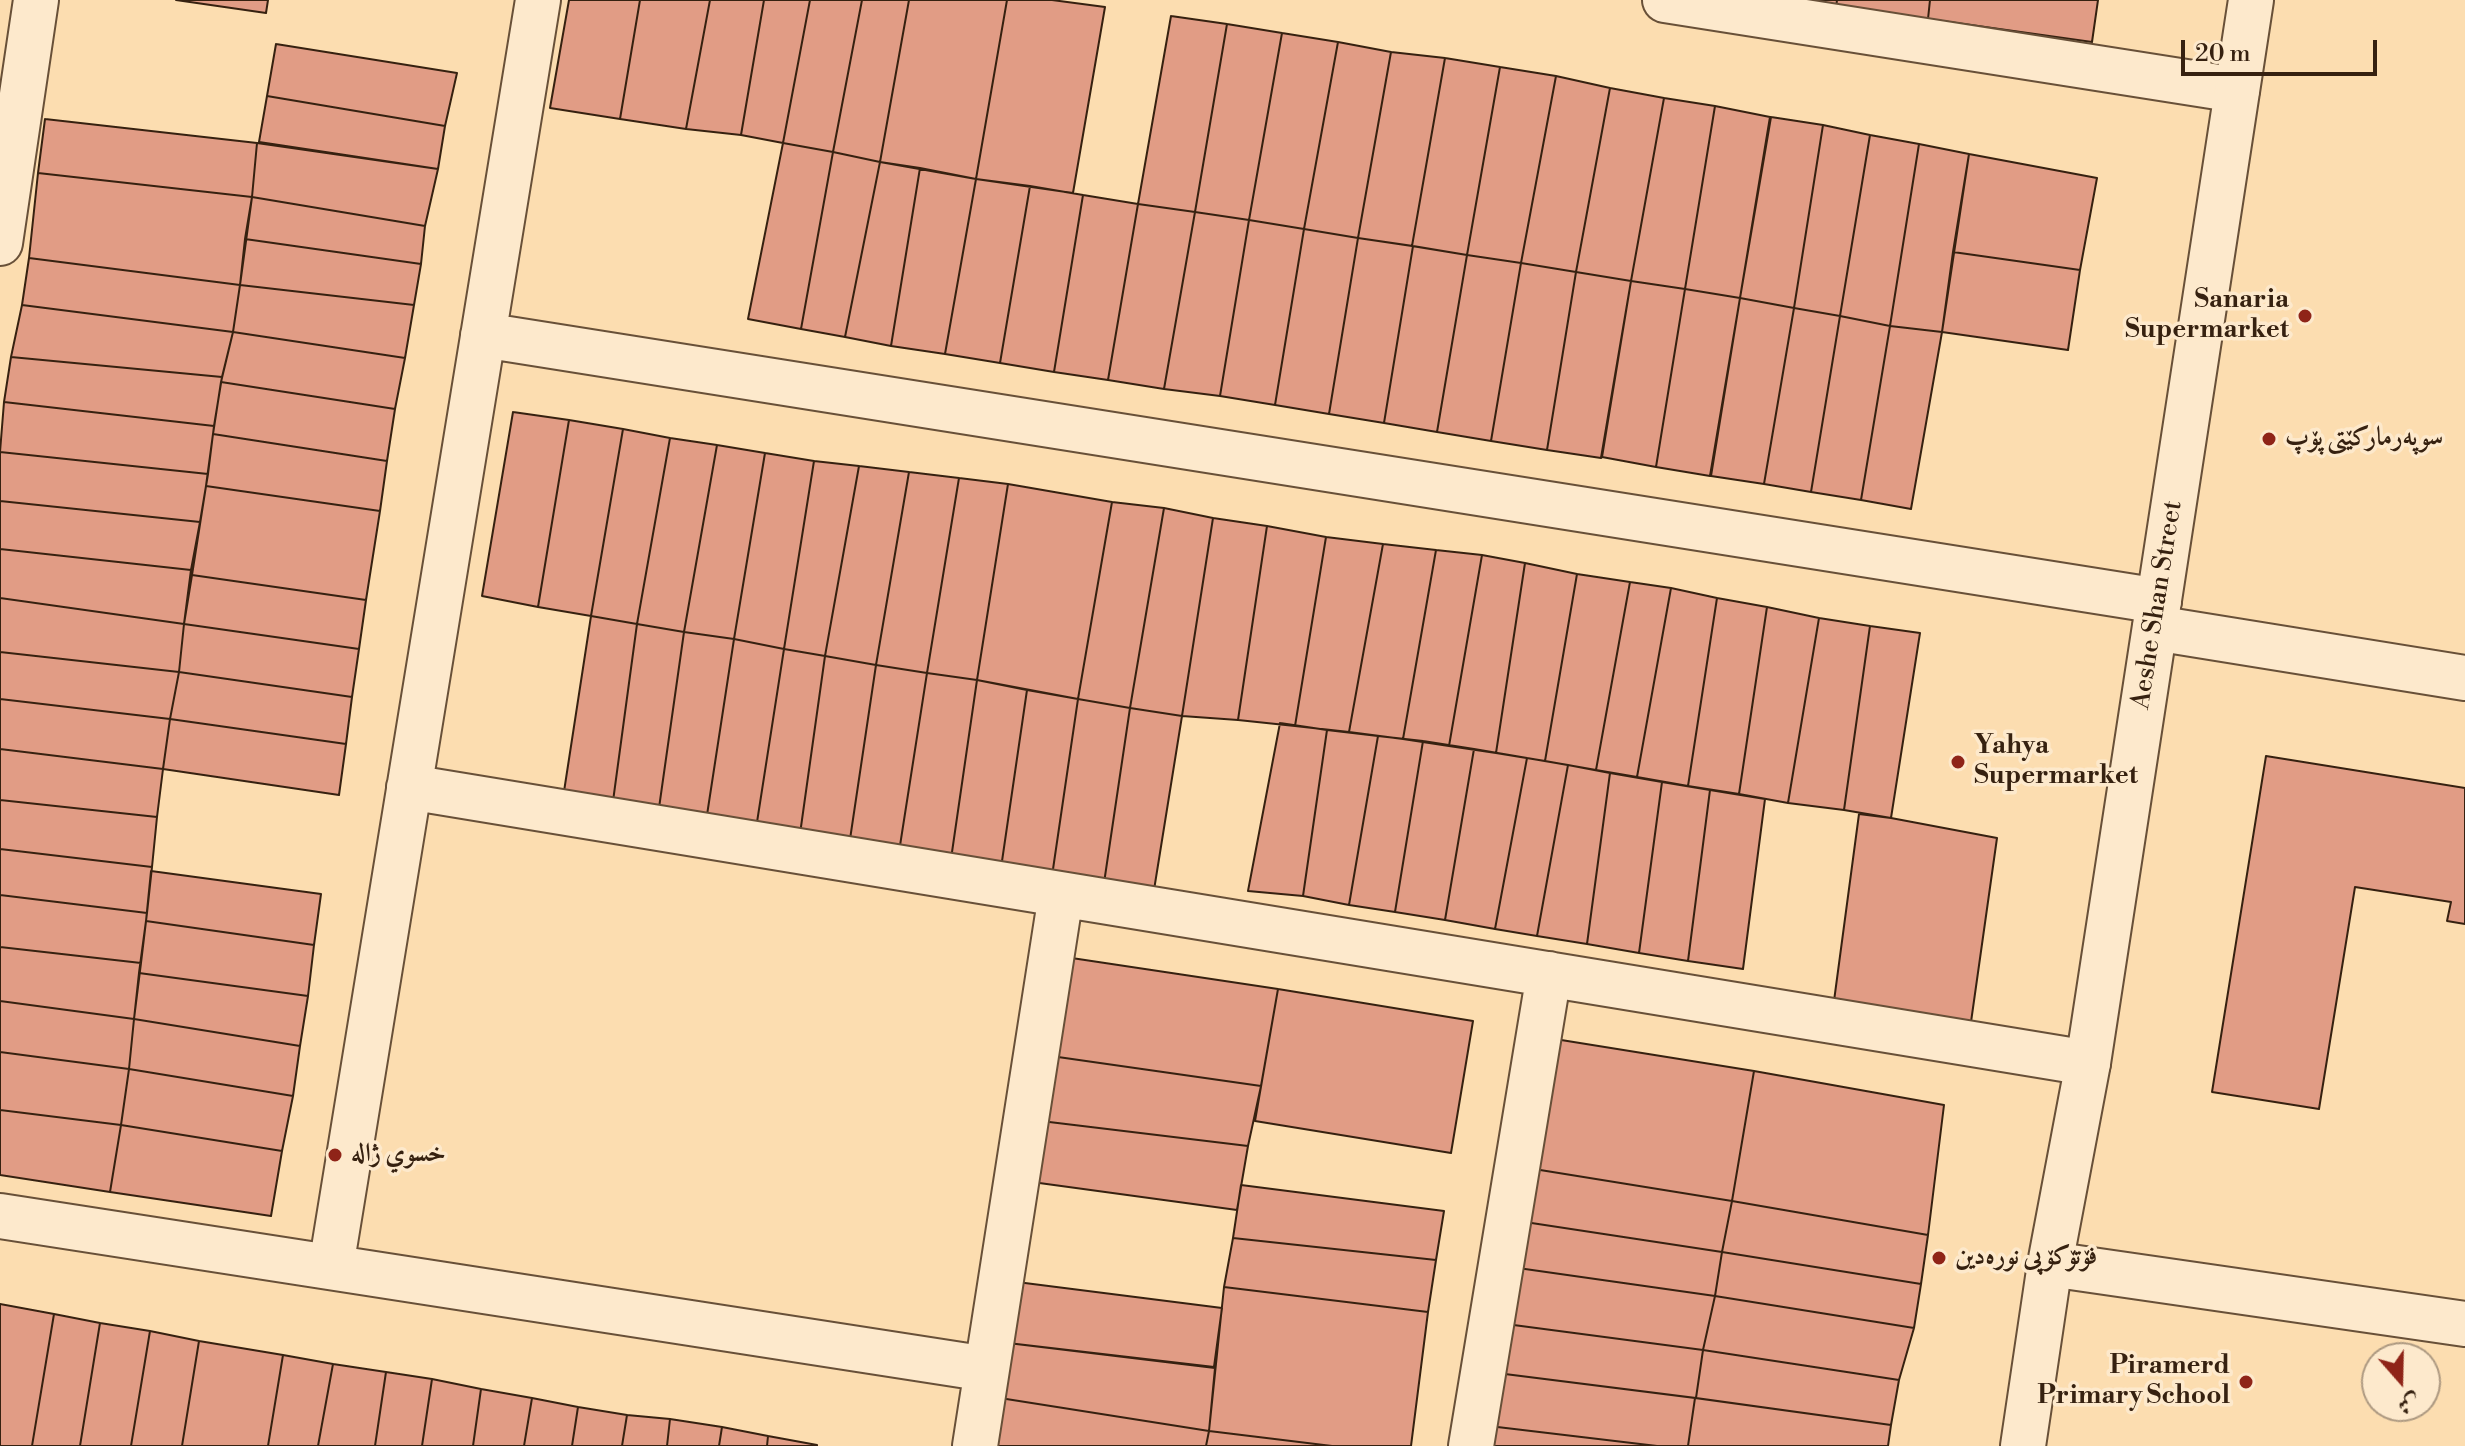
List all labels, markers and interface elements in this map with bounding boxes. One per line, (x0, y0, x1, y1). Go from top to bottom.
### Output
scale bar (2185, 24, 2381, 74)
text: 20 m (2195, 39, 2251, 69)
place label: Sanaria Supermarket (2125, 285, 2289, 346)
marker: Sanaria Supermarket (2296, 307, 2314, 325)
place label: سوپەرمارکێتی پۆپ (2285, 423, 2443, 455)
marker: سوپەرمارکێتی پۆپ (2260, 430, 2278, 448)
street label: Aeshe Shan Street (2126, 498, 2190, 712)
place label: Yahya Supermarket (1974, 731, 2138, 792)
marker: Yahya Supermarket (1949, 753, 1967, 771)
place label: خسوي ژاله (351, 1139, 446, 1171)
marker: خسوي ژاله (326, 1146, 344, 1164)
place label: فۆتۆکۆپی نورەدین (1955, 1242, 2097, 1274)
marker: فۆتۆکۆپی نورەدین (1930, 1249, 1948, 1267)
north arrow (2361, 1342, 2441, 1422)
place label: Piramerd Primary School (2037, 1351, 2230, 1412)
marker: Piramerd Primary School (2237, 1373, 2255, 1391)
text: ش (2394, 1387, 2424, 1420)

